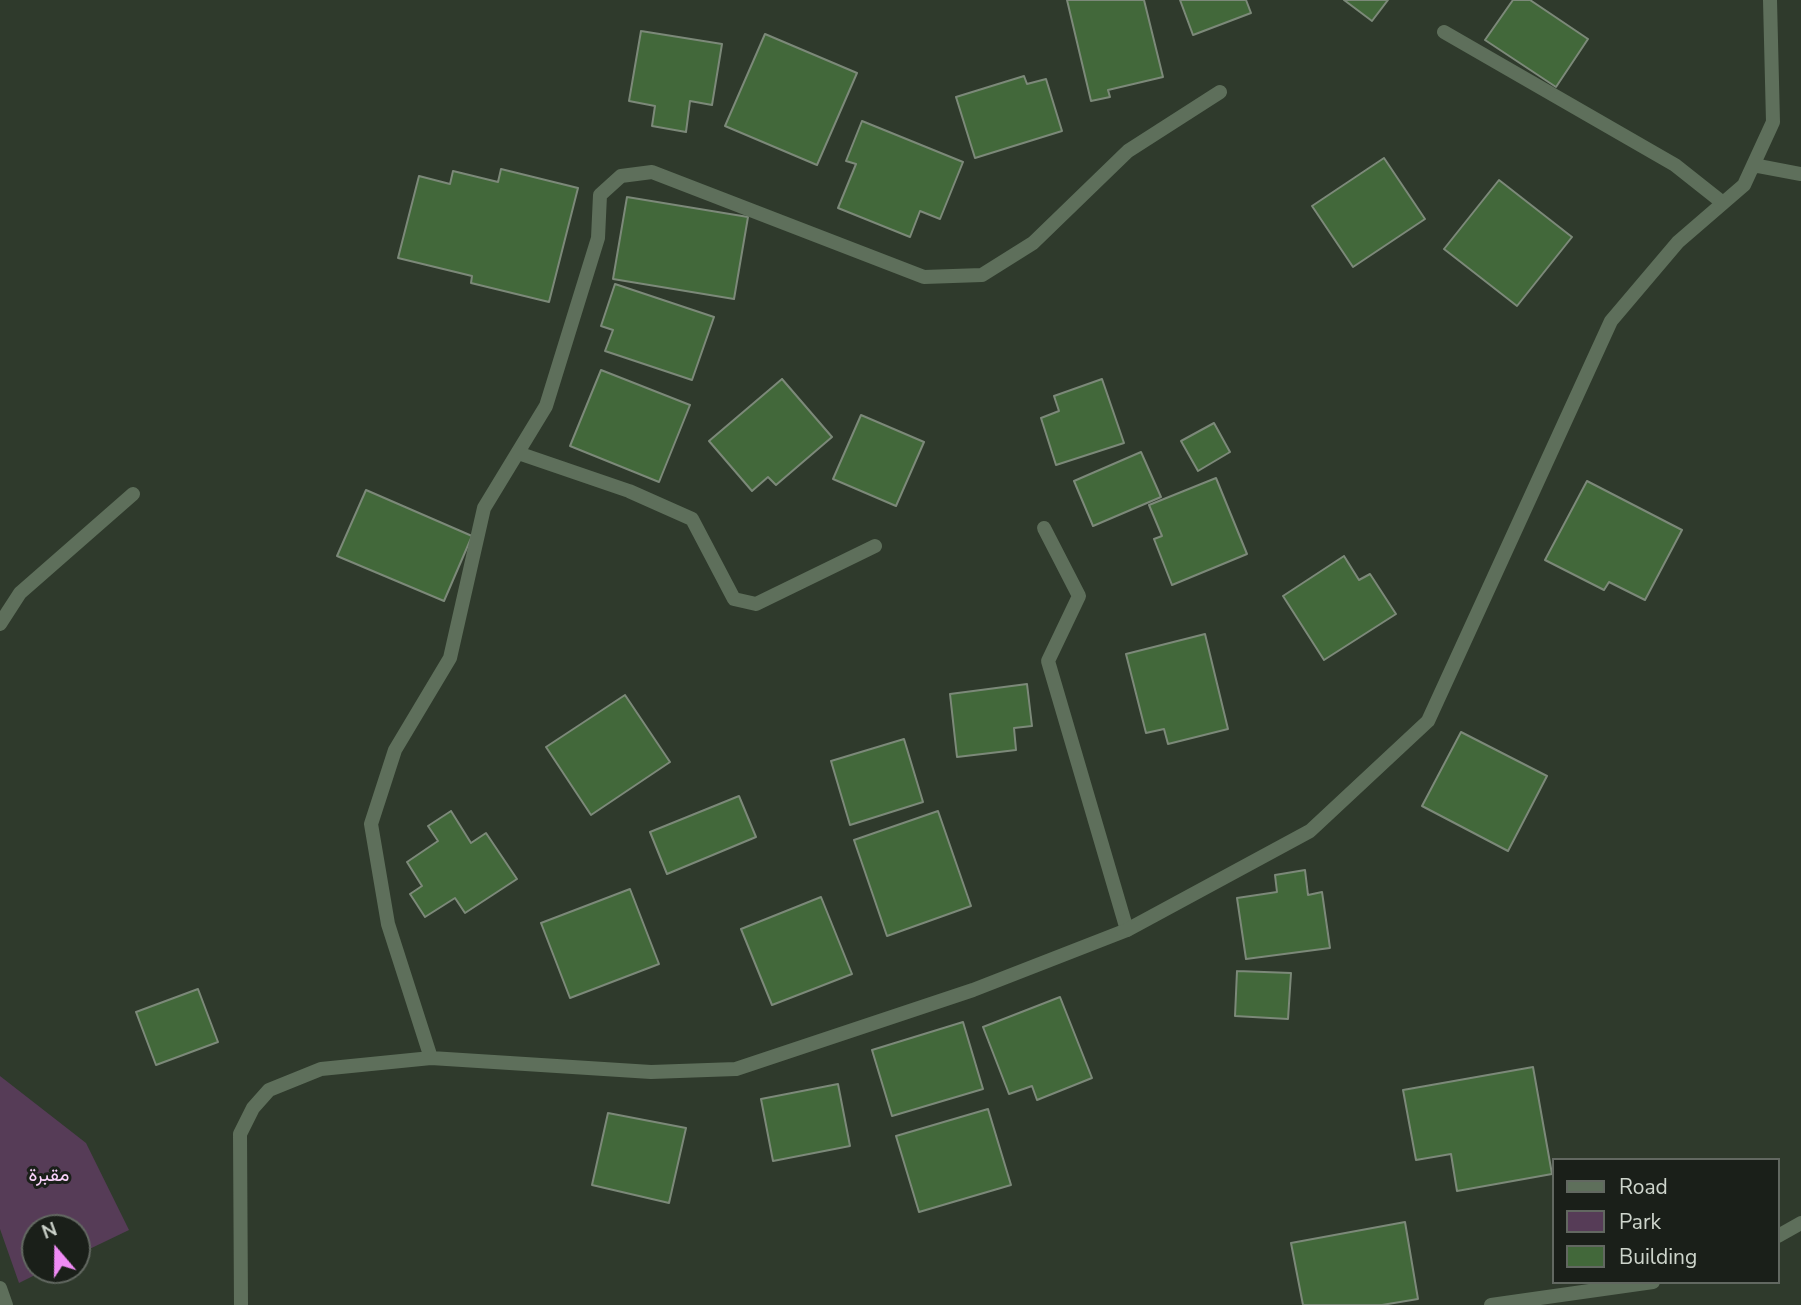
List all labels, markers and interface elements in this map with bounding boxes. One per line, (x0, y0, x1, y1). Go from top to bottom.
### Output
legend (1552, 1158, 1780, 1284)
park label: مقبرة (29, 1165, 69, 1187)
text: Road (1619, 1173, 1668, 1201)
text: Park (1619, 1208, 1661, 1236)
north arrow (21, 1214, 91, 1284)
text: N (38, 1216, 61, 1246)
text: Building (1619, 1243, 1697, 1271)

